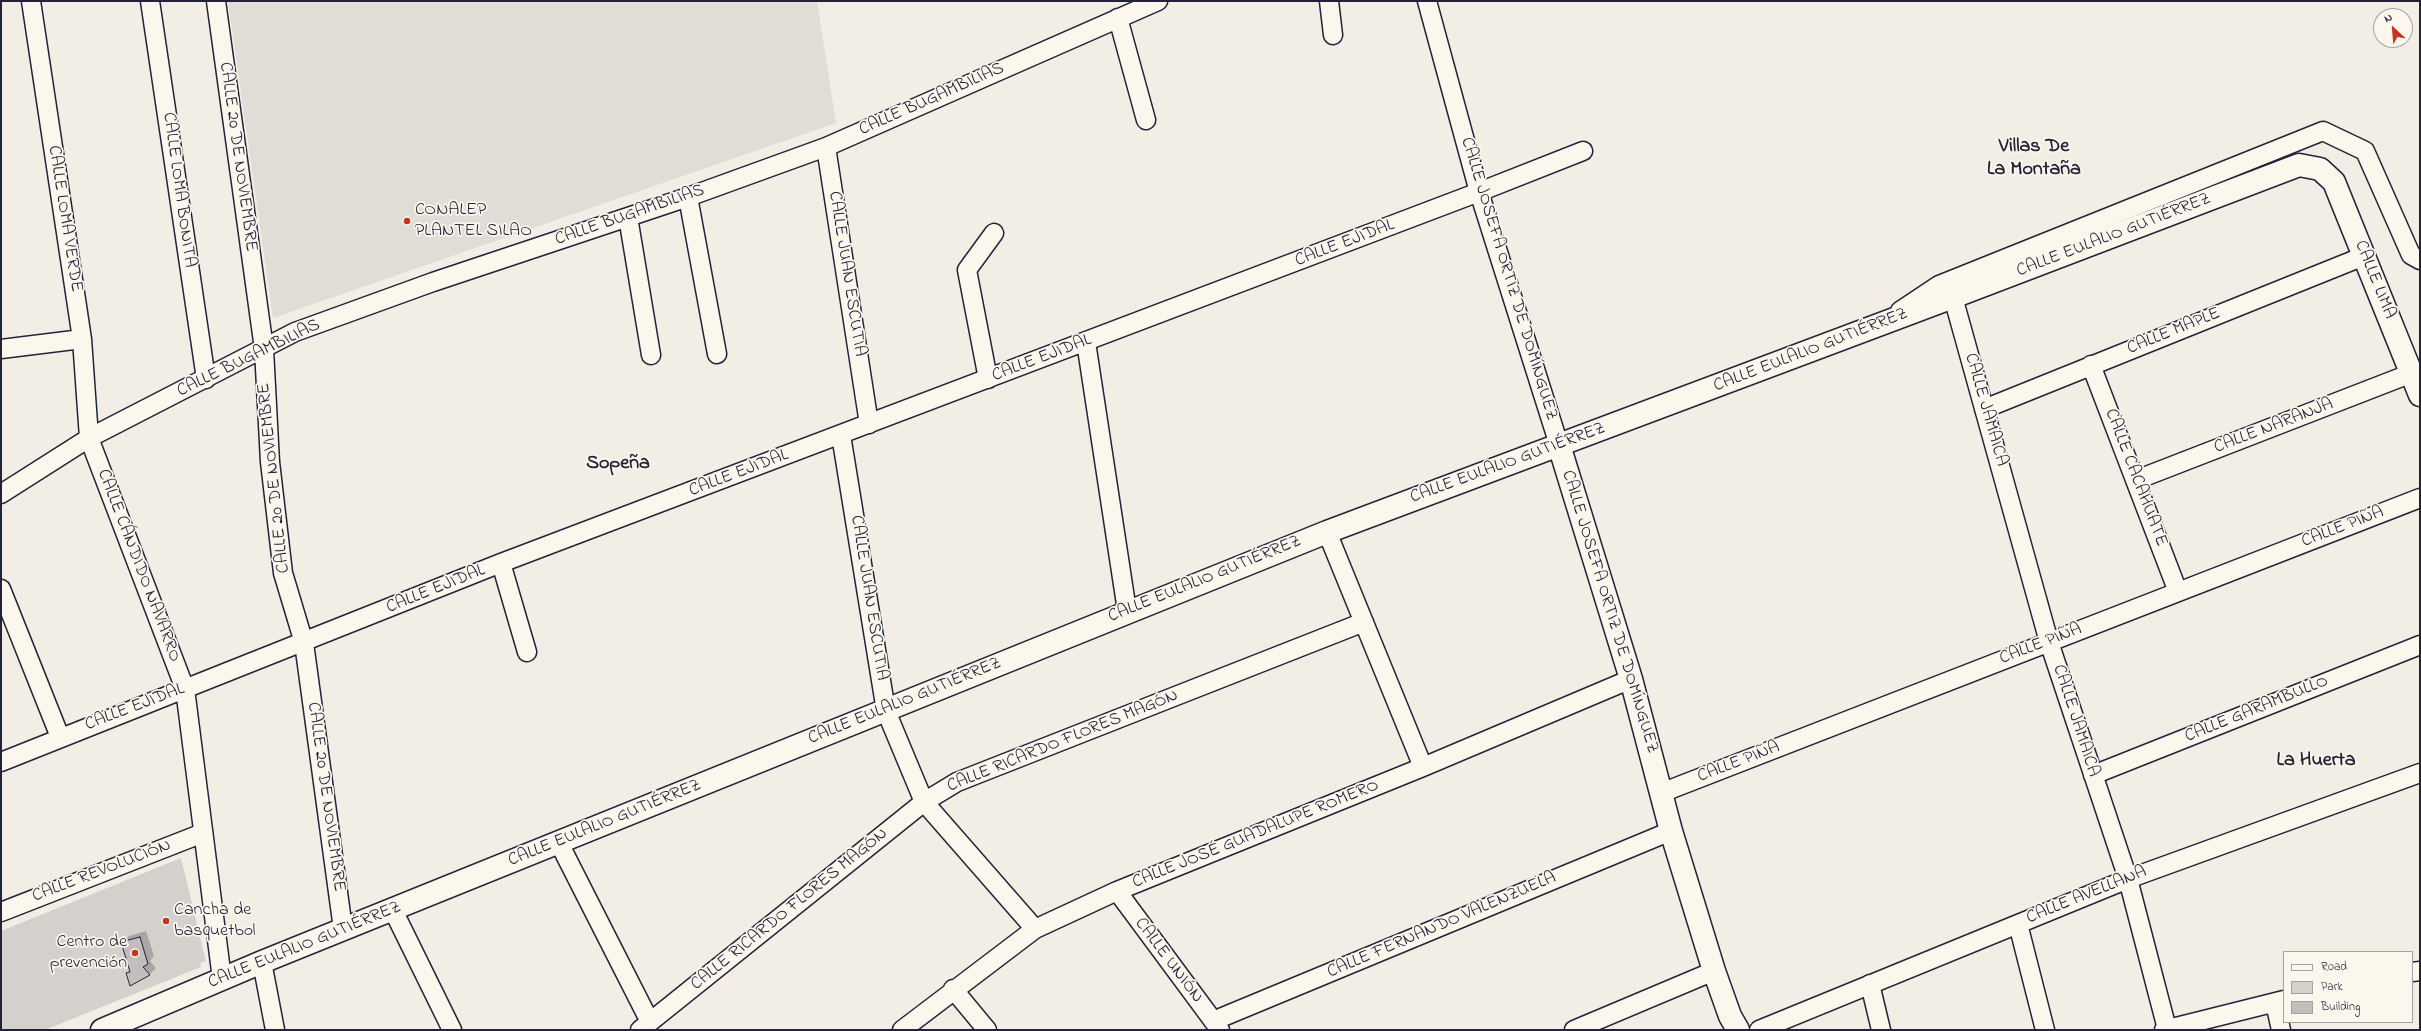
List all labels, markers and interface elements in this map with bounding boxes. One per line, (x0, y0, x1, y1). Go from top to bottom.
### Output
north arrow (2373, 8, 2413, 48)
text: N (2381, 9, 2395, 27)
street label: CALLE BUGAMBILIAS (856, 58, 1008, 142)
street label: CALLE 20 DE NOVIEMBRE (213, 61, 261, 253)
street label: CALLE LOMA BONITA (156, 111, 200, 269)
street label: CALLE JOSEFA ORTIZ DE DOMÍNGUEZ (1455, 135, 1561, 423)
district label: Villas De La Montaña (1987, 136, 2081, 183)
street label: CALLE LOMA VERDE (42, 144, 86, 294)
street label: CALLE BUGAMBILIAS (553, 180, 707, 252)
street label: CALLE EULALIO GUTIÉRREZ (2014, 189, 2214, 283)
street label: CALLE JUAN ESCUTIA (822, 190, 870, 358)
place label: CONALEP PLANTEL SILAO (415, 200, 532, 242)
street label: CALLE EJIDAL (1292, 215, 1398, 273)
marker: CONALEP PLANTEL SILAO (402, 216, 412, 226)
street label: CALLE LIMA (2349, 238, 2399, 322)
street label: CALLE EULALIO GUTIÉRREZ (1711, 304, 1911, 398)
street label: CALLE MAPLE (2124, 304, 2224, 360)
street label: CALLE BUGAMBILIAS (174, 315, 324, 403)
street label: CALLE EJIDAL (989, 330, 1095, 388)
street label: CALLE JAMAICA (1959, 351, 2011, 469)
street label: CALLE 20 DE NOVIEMBRE (254, 382, 296, 574)
street label: CALLE NARANJA (2211, 394, 2337, 460)
street label: CALLE CACAHUATE (2099, 406, 2171, 550)
street label: CALLE EULALIO GUTIÉRREZ (1407, 419, 1609, 509)
street label: CALLE EJIDAL (686, 445, 792, 503)
district label: Sopeña (586, 453, 650, 477)
street label: CALLE CÁNDIDO NAVARRO (91, 467, 185, 665)
street label: CALLE JOSEFA ORTIZ DE DOMÍNGUEZ (1556, 468, 1662, 756)
street label: CALLE PIÑA (2299, 502, 2387, 554)
street label: CALLE JUAN ESCUTIA (844, 514, 892, 682)
street label: CALLE EULALIO GUTIÉRREZ (1105, 531, 1305, 629)
street label: CALLE EJIDAL (383, 560, 489, 620)
street label: CALLE PIÑA (1997, 619, 2085, 671)
street label: CALLE EULALIO GUTIÉRREZ (805, 653, 1005, 751)
street label: CALLE JAMAICA (2047, 662, 2103, 780)
street label: CALLE GARAMBULLO (2182, 671, 2332, 749)
street label: CALLE EJIDAL (82, 679, 188, 737)
street label: CALLE RICARDO FLORES MAGÓN (944, 686, 1182, 798)
street label: CALLE 20 DE NOVIEMBRE (301, 701, 349, 893)
street label: CALLE PIÑA (1695, 737, 1783, 789)
district label: La Huerta (2277, 750, 2355, 774)
street label: CALLE EULALIO GUTIÉRREZ (505, 775, 705, 873)
street label: CALLE JOSÉ GUADALUPE ROMERO (1130, 776, 1382, 894)
street label: CALLE RICARDO FLORES MAGÓN (687, 824, 893, 996)
street label: CALLE REVOLUCIÓN (30, 836, 174, 908)
street label: CALLE AVELLANA (2024, 862, 2150, 930)
street label: CALLE FERNANDO VALENZUELA (1324, 868, 1560, 984)
street label: CALLE EULALIO GUTIÉRREZ (205, 897, 405, 995)
place label: Cancha de basquetbol (174, 900, 256, 942)
street label: CALLE UNIÓN (1129, 914, 1207, 1008)
marker: Cancha de basquetbol (161, 916, 171, 926)
place label: Centro de prevención (50, 932, 127, 974)
marker: Centro de prevención (130, 948, 140, 958)
legend (2283, 951, 2413, 1023)
text: Road (2321, 958, 2347, 976)
text: Park (2321, 978, 2343, 996)
text: Building (2321, 998, 2360, 1016)

